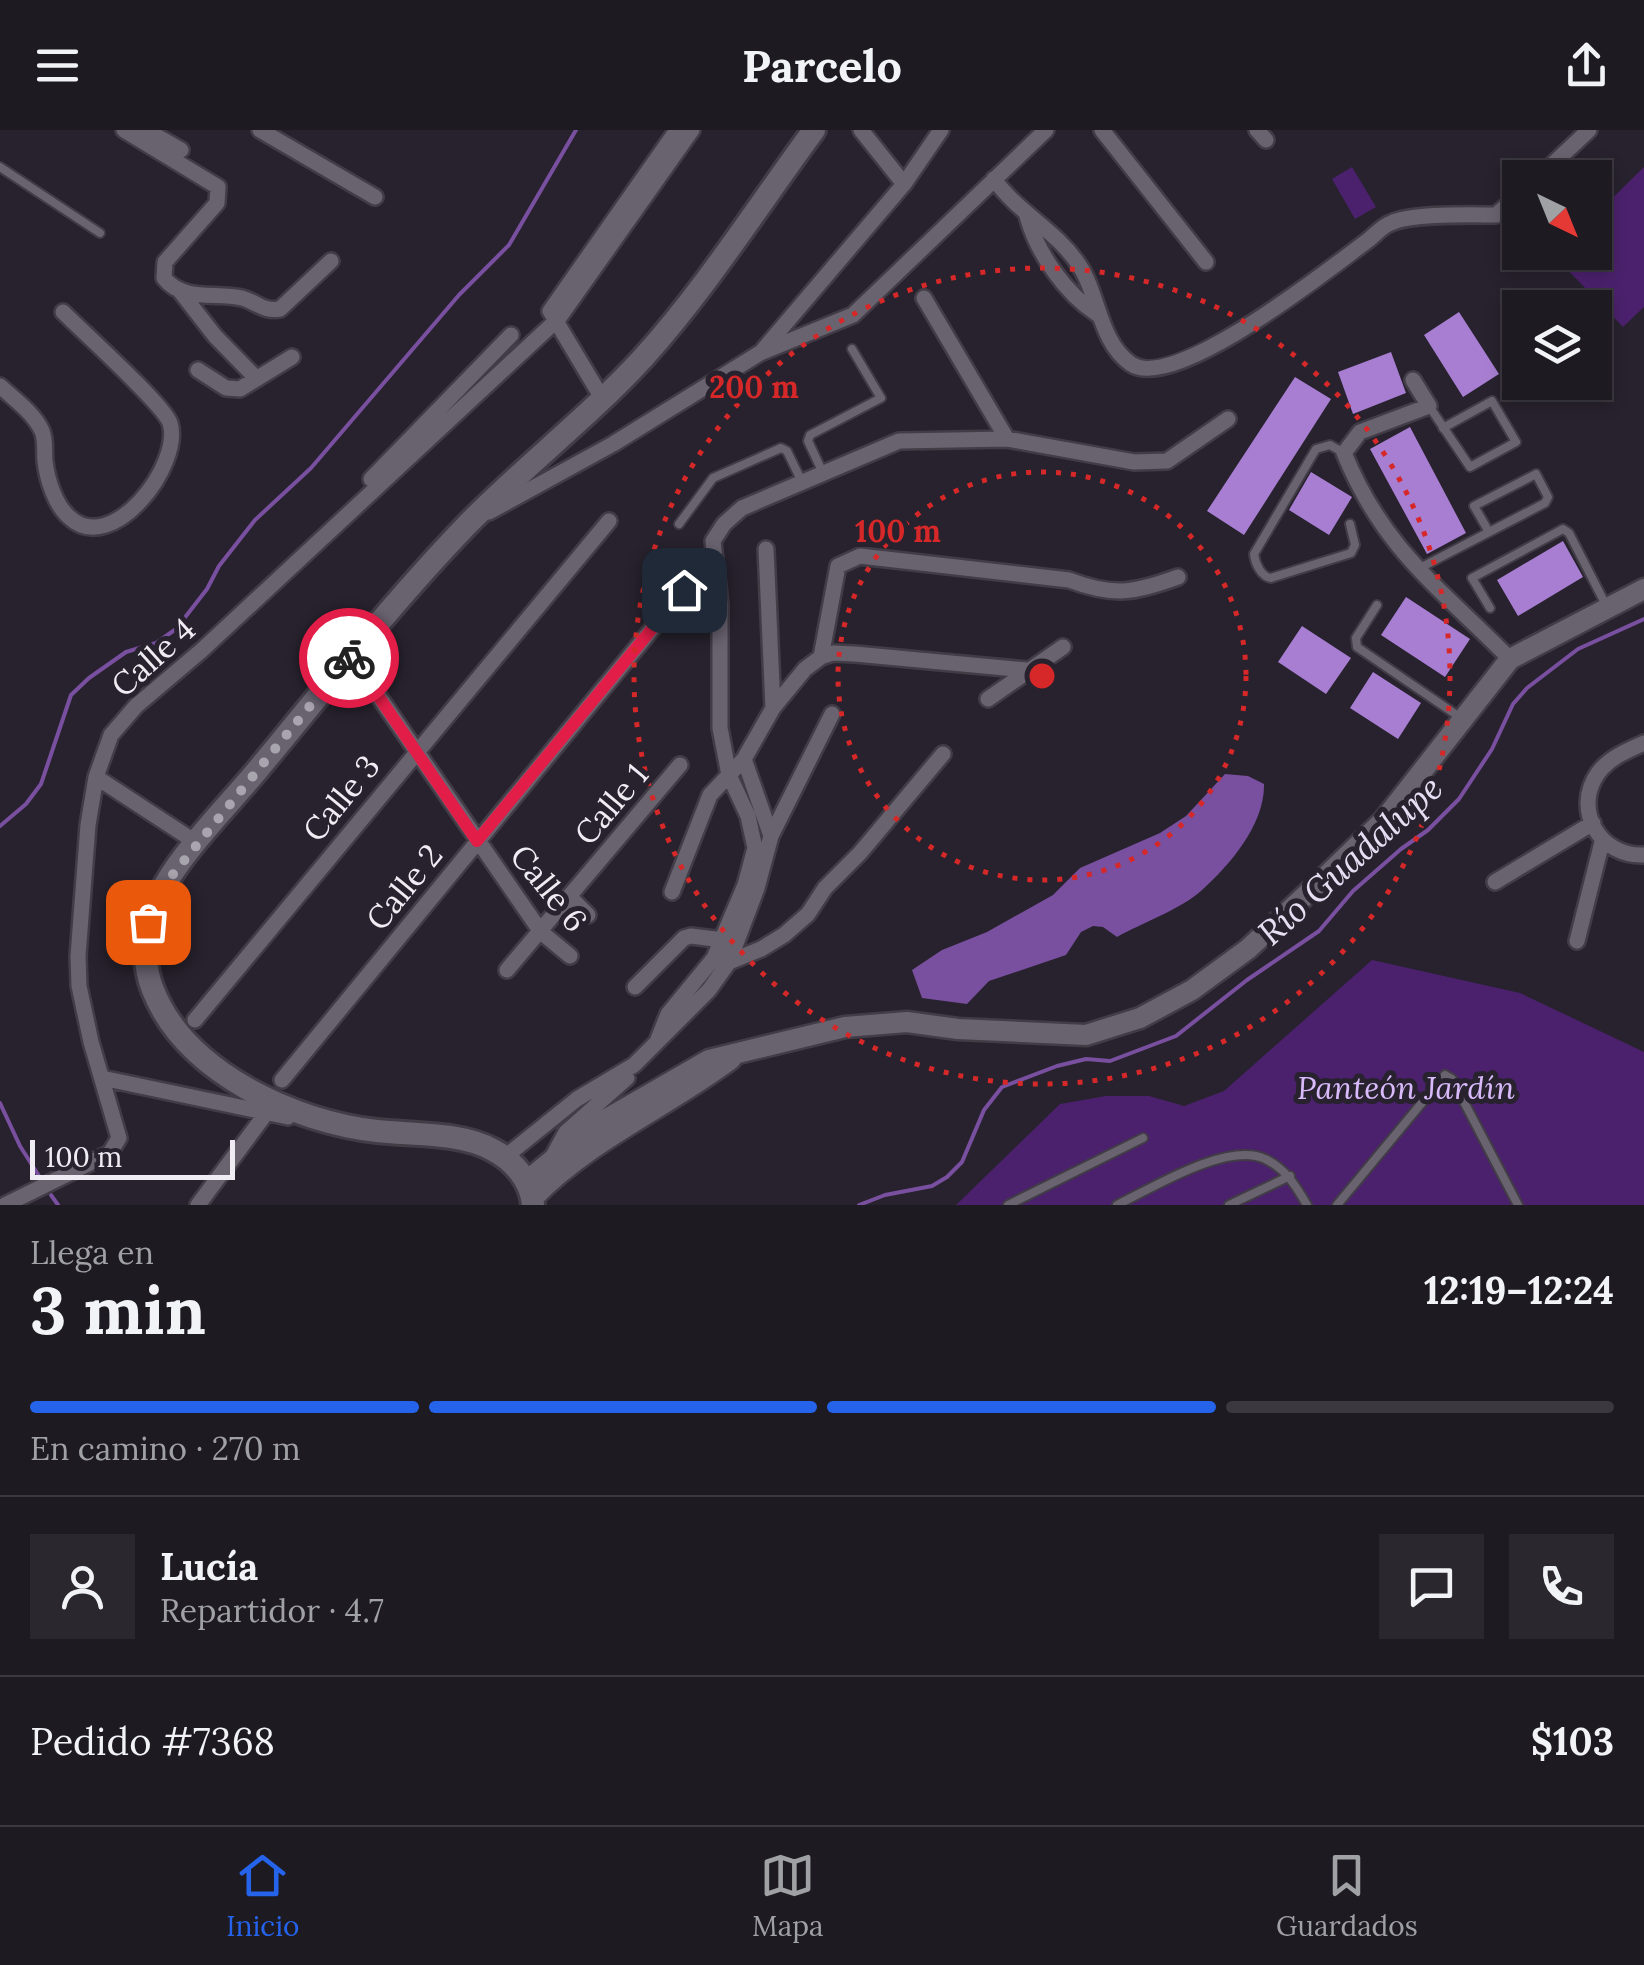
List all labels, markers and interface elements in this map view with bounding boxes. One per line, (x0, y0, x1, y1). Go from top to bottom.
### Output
text: Parcelo (742, 37, 902, 94)
icon: menu (30, 38, 85, 93)
icon: share (1559, 38, 1614, 93)
north arrow (1502, 160, 1612, 270)
map controls (1502, 160, 1612, 400)
button: layers (1502, 290, 1612, 400)
text: 200 m (709, 368, 799, 406)
text: 100 m (855, 512, 941, 550)
pin (642, 548, 727, 633)
icon: home (657, 563, 712, 618)
courier (299, 608, 399, 708)
street label: Calle 4 (102, 609, 204, 705)
icon: bike (322, 631, 377, 686)
centre of rings (1024, 658, 1060, 694)
street label: Calle 3 (294, 746, 388, 850)
street label: Calle 1 (565, 755, 657, 853)
water label: Río Guadalupe (1248, 765, 1452, 955)
street label: Calle 2 (357, 836, 451, 938)
street label: Calle 6 (501, 836, 597, 940)
pin (106, 880, 191, 965)
icon: bag (121, 895, 176, 950)
park label: Panteón Jardín (1297, 1067, 1515, 1108)
scale bar (30, 1135, 235, 1180)
text: 100 m (45, 1139, 122, 1175)
text: Llega en (30, 1232, 154, 1273)
text: 12:19–12:24 (1424, 1266, 1614, 1314)
text: 3 min (30, 1269, 206, 1352)
text: En camino · 270 m (30, 1428, 301, 1469)
button: person (30, 1534, 135, 1639)
button: chat (1379, 1534, 1484, 1639)
button: phone (1509, 1534, 1614, 1639)
text: Lucía (160, 1542, 258, 1590)
text: Repartidor · 4.7 (160, 1590, 384, 1631)
text: Pedido #7368 (30, 1717, 275, 1765)
text: $103 (1531, 1717, 1614, 1765)
tab: Inicio (226, 1848, 299, 1944)
tab: Mapa (752, 1848, 823, 1944)
tab: Guardados (1276, 1848, 1418, 1944)

